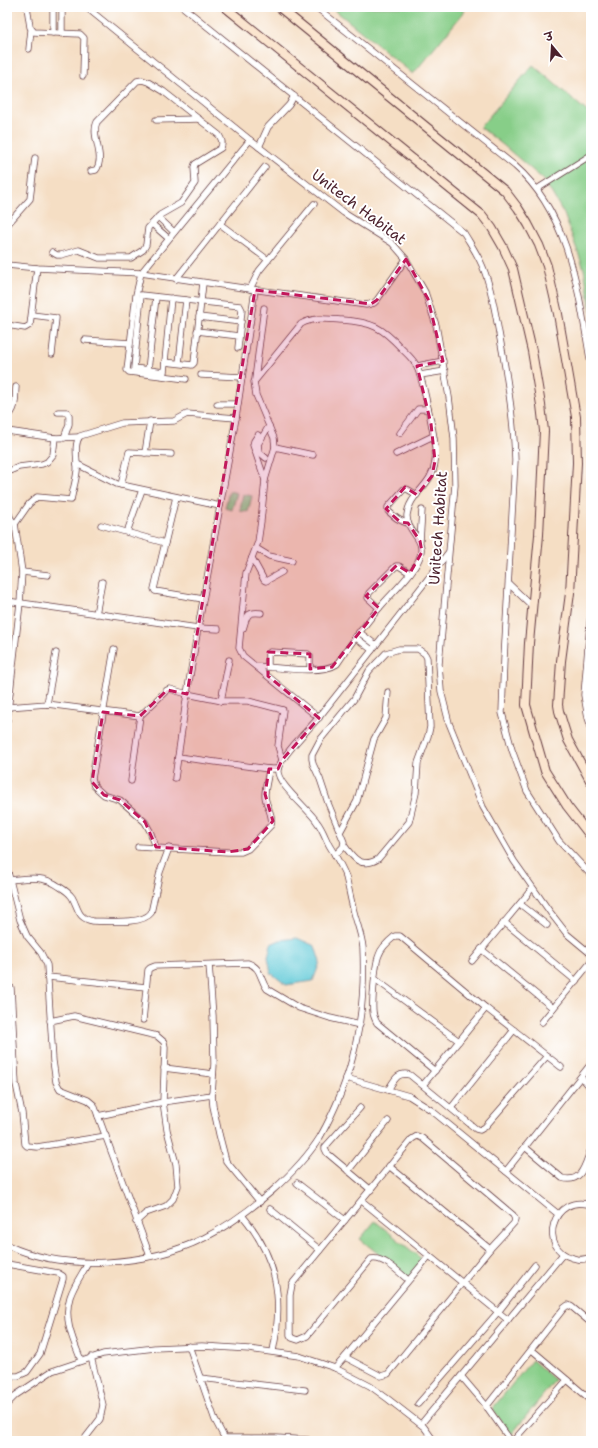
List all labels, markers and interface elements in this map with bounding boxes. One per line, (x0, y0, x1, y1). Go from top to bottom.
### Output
north arrow (532, 26, 572, 66)
text: उ (542, 28, 556, 46)
street label: Unitech Habitat (307, 165, 411, 249)
street label: Unitech Habitat (424, 470, 452, 586)

